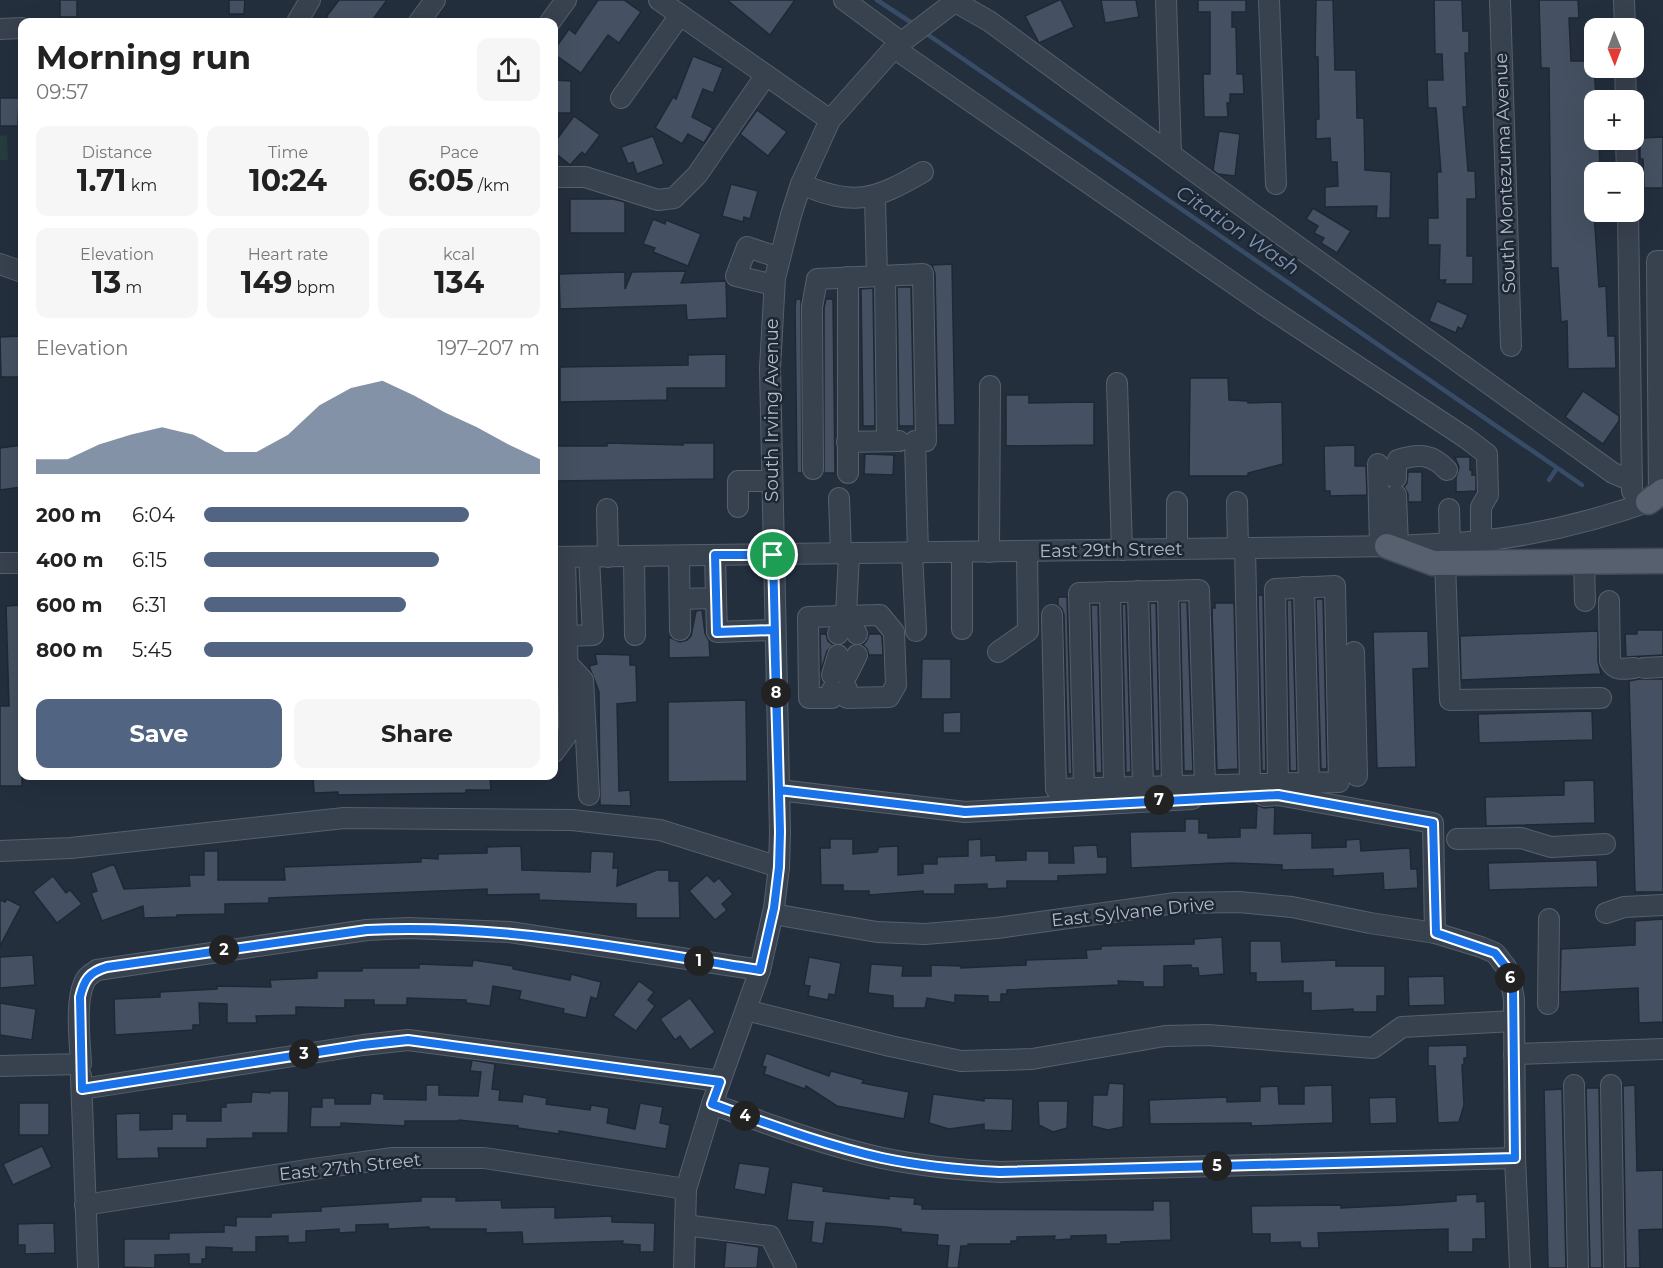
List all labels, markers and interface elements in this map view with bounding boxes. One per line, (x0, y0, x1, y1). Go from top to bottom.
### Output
north arrow (1584, 18, 1644, 78)
map controls (1584, 18, 1644, 222)
text: Morning run (36, 37, 251, 77)
button: share (477, 38, 540, 101)
street label: South Montezuma Avenue (1490, 52, 1520, 294)
text: 09:57 (36, 80, 88, 104)
button: + (1584, 90, 1644, 150)
text: Distance (82, 143, 152, 162)
text: Time (268, 143, 308, 162)
text: Pace (439, 143, 479, 162)
text: 1.71 (77, 162, 127, 199)
text: 10:24 (249, 162, 327, 199)
text: 6:05 (408, 162, 474, 199)
button: − (1584, 162, 1644, 222)
text: km (127, 176, 157, 195)
text: /km (474, 176, 510, 195)
water label: Citation Wash (1172, 180, 1304, 280)
text: Elevation (80, 245, 154, 264)
text: Heart rate (248, 245, 328, 264)
text: kcal (443, 245, 475, 264)
text: 13 (92, 264, 121, 301)
text: 149 (241, 264, 292, 301)
text: 134 (434, 264, 484, 301)
text: m (121, 278, 142, 297)
text: bpm (292, 278, 335, 297)
street label: South Irving Avenue (761, 318, 783, 502)
text: Elevation (36, 336, 128, 360)
text: 197–207 m (438, 336, 540, 360)
text: 200 m (36, 503, 102, 527)
text: 6:04 (132, 503, 175, 527)
pin (747, 529, 798, 580)
icon: arrive (756, 538, 789, 571)
street label: East 29th Street (1039, 538, 1183, 562)
text: 400 m (36, 548, 104, 572)
text: 6:15 (132, 548, 167, 572)
text: 600 m (36, 593, 103, 617)
text: 6:31 (132, 593, 167, 617)
text: 800 m (36, 638, 103, 662)
text: 5:45 (132, 638, 172, 662)
pin: 8 (761, 678, 791, 708)
text: 8 (771, 683, 781, 702)
button: Save (36, 699, 282, 768)
button: Share (294, 699, 540, 768)
pin: 7 (1144, 785, 1174, 815)
text: 7 (1154, 790, 1164, 809)
street label: East Sylvane Drive (1050, 892, 1216, 932)
pin: 2 (209, 935, 239, 965)
text: 2 (219, 940, 229, 959)
pin: 1 (684, 946, 714, 976)
text: 1 (696, 951, 702, 970)
pin: 6 (1495, 963, 1525, 993)
text: 6 (1505, 968, 1515, 987)
pin: 3 (289, 1039, 319, 1069)
text: 3 (299, 1044, 309, 1063)
pin: 4 (730, 1101, 760, 1131)
text: 4 (739, 1106, 751, 1125)
street label: East 27th Street (278, 1149, 422, 1185)
pin: 5 (1202, 1151, 1232, 1181)
text: 5 (1212, 1156, 1222, 1175)

